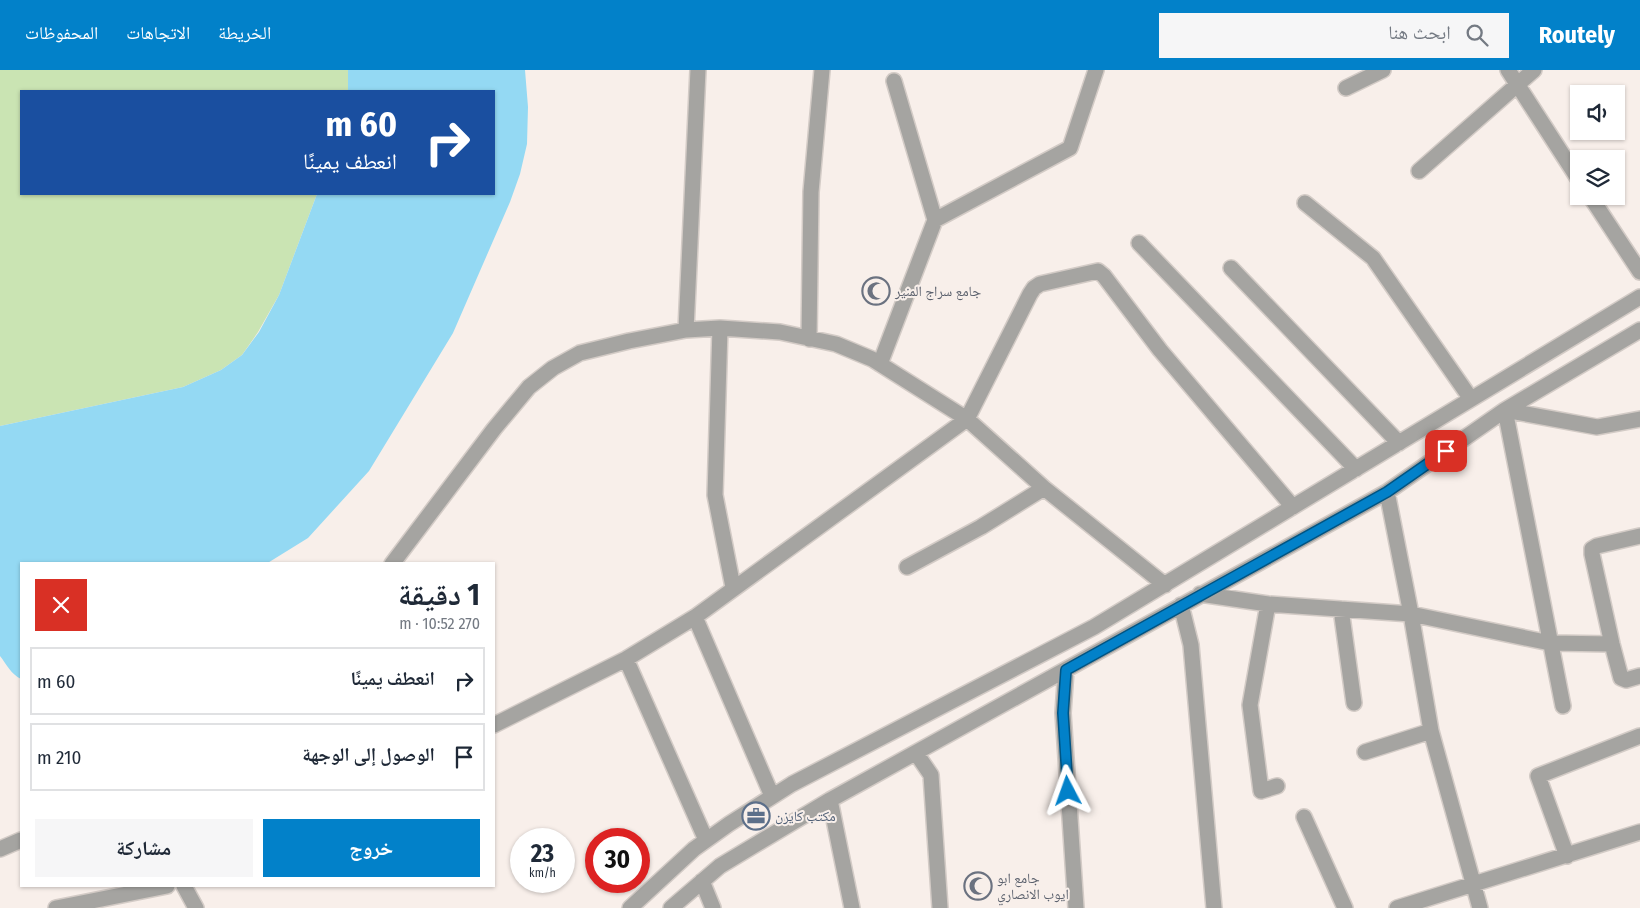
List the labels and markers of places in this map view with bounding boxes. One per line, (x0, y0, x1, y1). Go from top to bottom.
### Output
mosque icon: جامع سراج المنير (861, 276, 891, 306)
place label: جامع سراج المنير (894, 283, 981, 301)
pin (1425, 430, 1467, 472)
office icon: مكتب كايزن (741, 801, 771, 831)
place label: مكتب كايزن (775, 808, 836, 825)
place label: جامع ابو ايوب الانصاري (997, 870, 1069, 905)
mosque icon: جامع ابو ايوب الانصاري (963, 871, 993, 901)

